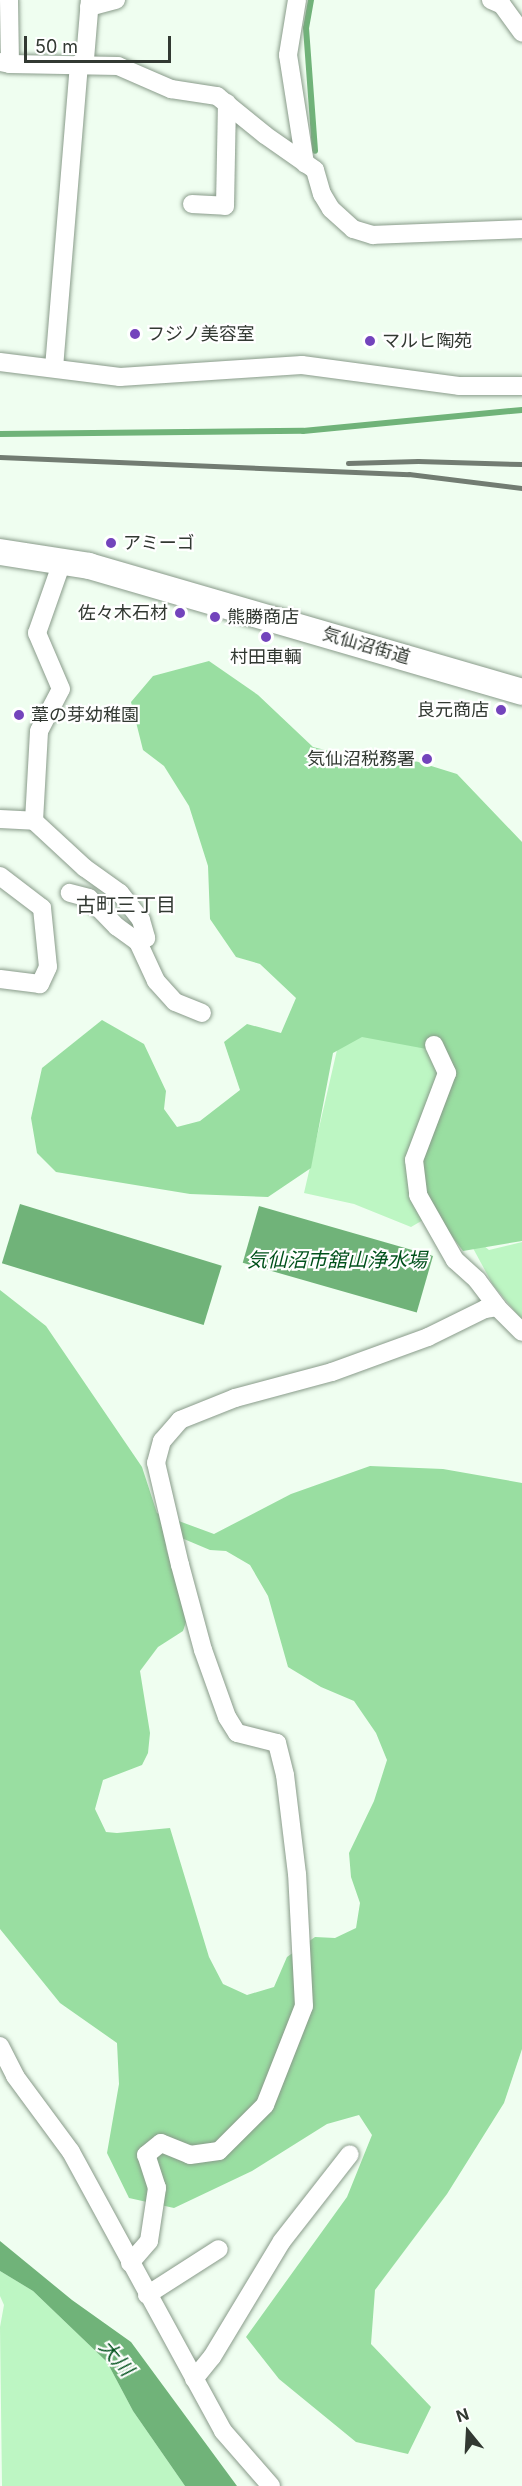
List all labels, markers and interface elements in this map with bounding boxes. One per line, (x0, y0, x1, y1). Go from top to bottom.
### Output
scale bar (27, 24, 174, 62)
text: 50 m (35, 36, 78, 57)
place label: フジノ美容室 (147, 323, 255, 345)
marker: フジノ美容室 (128, 327, 142, 341)
place label: マルヒ陶苑 (382, 330, 472, 352)
marker: マルヒ陶苑 (363, 334, 377, 348)
place label: アミーゴ (123, 532, 195, 554)
marker: アミーゴ (104, 536, 118, 550)
place label: 佐々木石材 (78, 602, 168, 624)
marker: 佐々木石材 (173, 606, 187, 620)
place label: 熊勝商店 (227, 606, 299, 628)
marker: 熊勝商店 (208, 610, 222, 624)
street label: 気仙沼街道 (320, 623, 412, 669)
marker: 村田車輌 (259, 630, 273, 644)
place label: 村田車輌 (230, 646, 302, 668)
place label: 良元商店 (417, 699, 489, 721)
marker: 良元商店 (494, 703, 508, 717)
place label: 葦の芽幼稚園 (31, 704, 139, 726)
marker: 葦の芽幼稚園 (12, 708, 26, 722)
place label: 気仙沼税務署 (307, 748, 415, 770)
marker: 気仙沼税務署 (420, 752, 434, 766)
district label: 古町三丁目 (76, 893, 176, 917)
water label: 気仙沼市舘山浄水場 (247, 1248, 427, 1272)
water label: 大川 (94, 2335, 138, 2381)
north arrow (438, 2402, 498, 2462)
text: N (454, 2403, 471, 2426)

